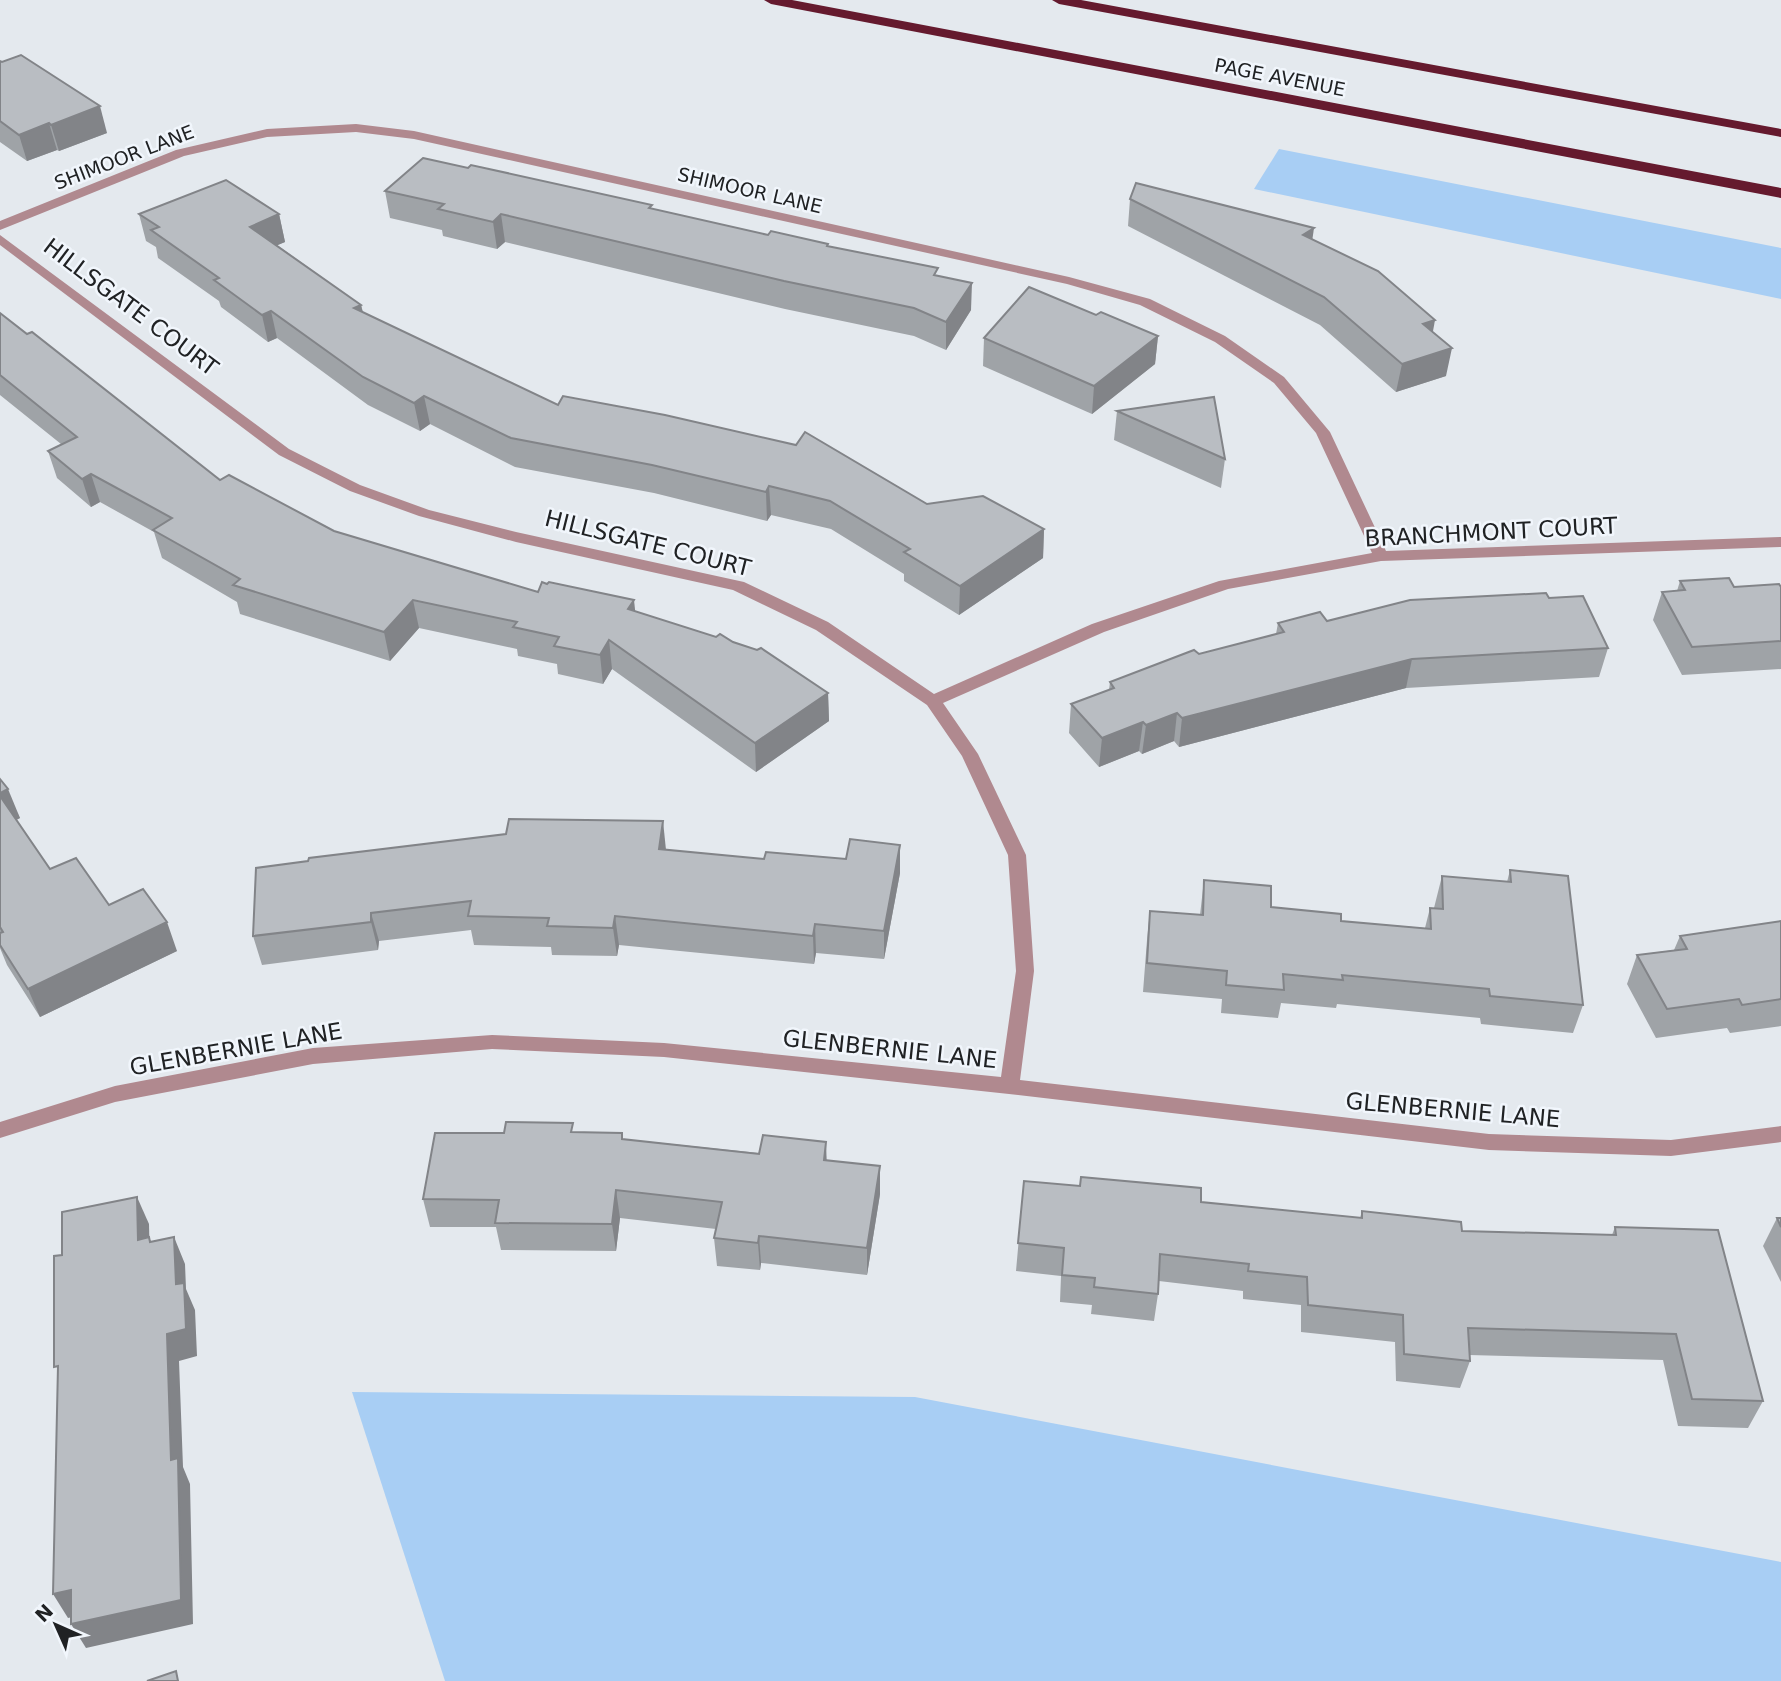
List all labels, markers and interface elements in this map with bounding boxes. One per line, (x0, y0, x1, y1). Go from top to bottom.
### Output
street label: PAGE AVENUE (1213, 54, 1347, 100)
street label: SHIMOOR LANE (51, 120, 197, 194)
street label: SHIMOOR LANE (676, 163, 824, 217)
street label: HILLSGATE COURT (39, 233, 224, 382)
street label: HILLSGATE COURT (542, 505, 755, 581)
street label: BRANCHMONT COURT (1364, 512, 1619, 552)
street label: GLENBERNIE LANE (128, 1018, 344, 1080)
street label: GLENBERNIE LANE (782, 1025, 998, 1073)
street label: GLENBERNIE LANE (1345, 1088, 1561, 1132)
north arrow (21, 1590, 91, 1660)
text: N (31, 1600, 57, 1626)

